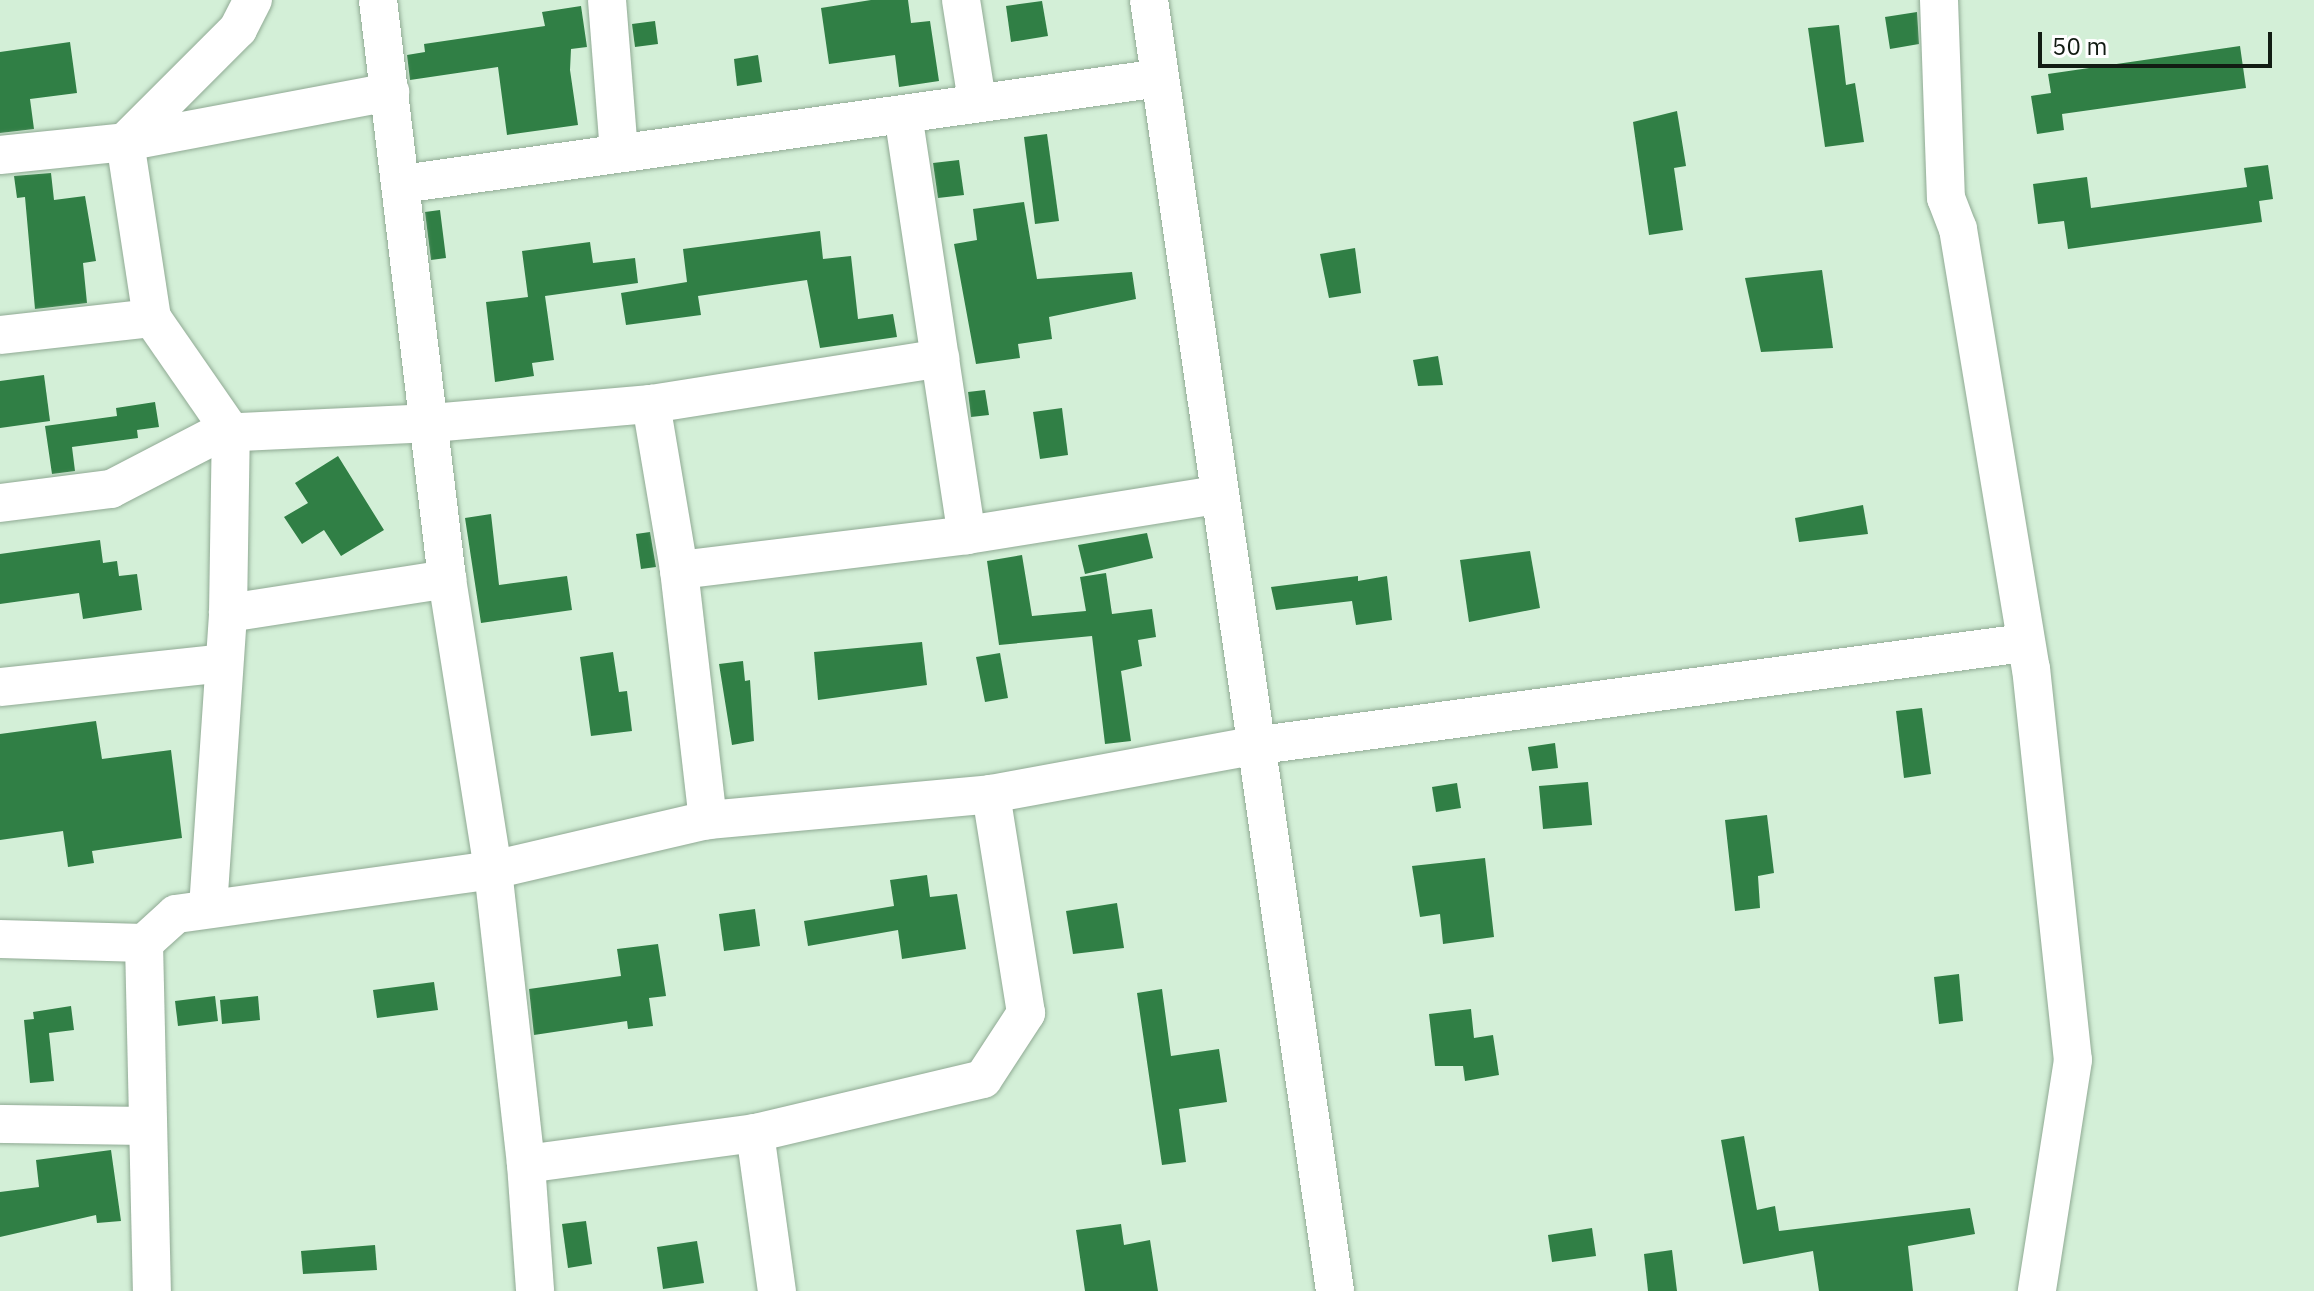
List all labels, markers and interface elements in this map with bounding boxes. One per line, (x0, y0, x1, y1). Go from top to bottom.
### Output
scale bar (2042, 16, 2276, 66)
text: 50 m (2052, 30, 2107, 62)

